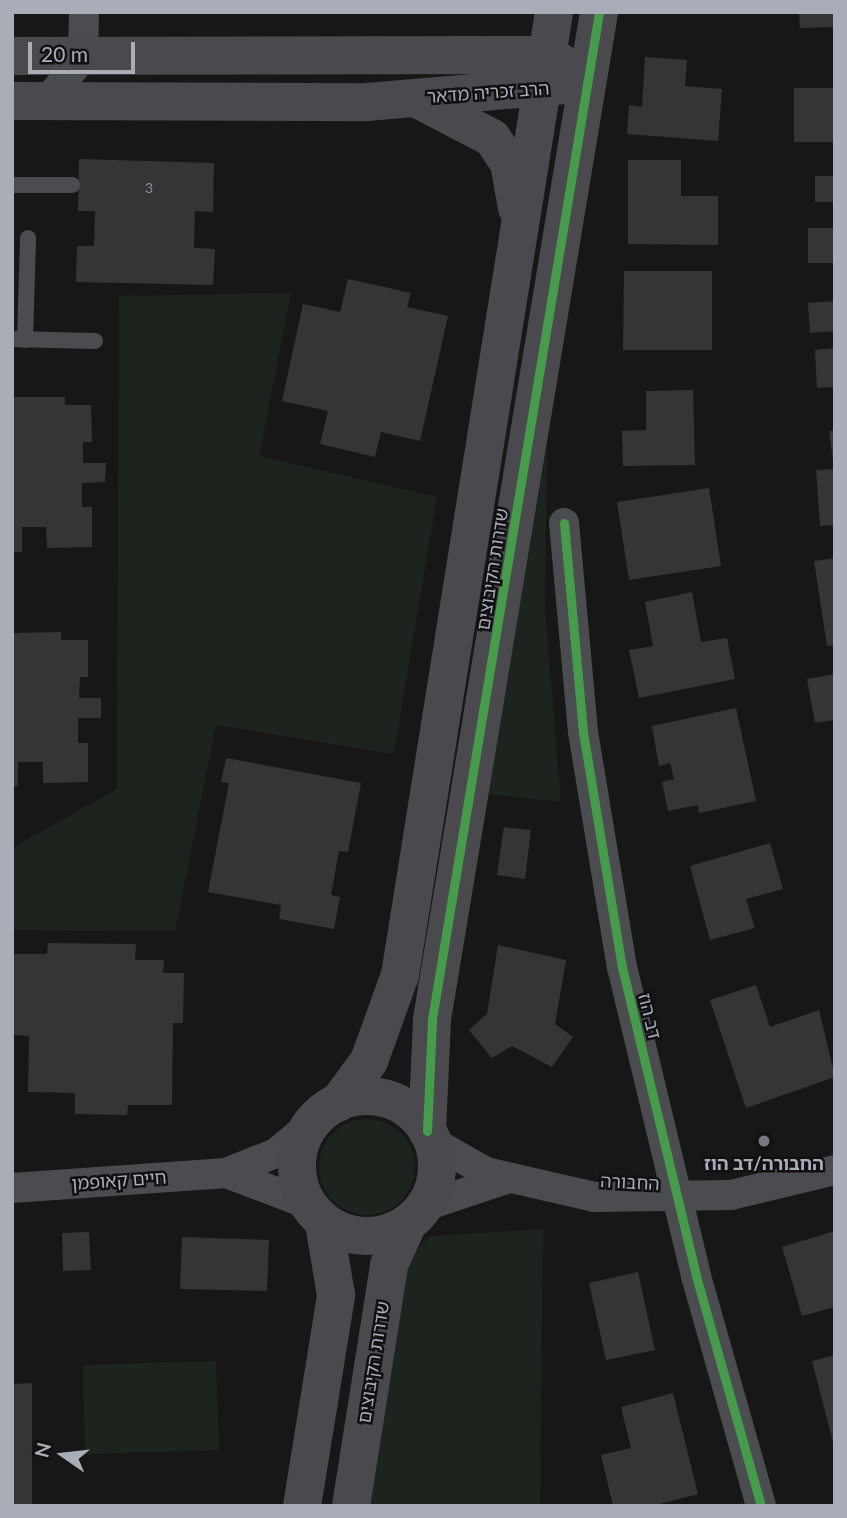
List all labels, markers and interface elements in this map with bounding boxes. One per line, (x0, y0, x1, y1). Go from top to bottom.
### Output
scale bar (32, 28, 138, 72)
text: 20 m (41, 41, 88, 66)
street label: הרב זכריה מדאר (426, 77, 550, 107)
house number: 3 (145, 180, 153, 196)
street label: שדרות הקיבוצים (472, 506, 512, 632)
street label: דב הוז (634, 991, 666, 1041)
marker: החבורה/דב הוז (756, 1133, 772, 1149)
place label: החבורה/דב הוז (704, 1152, 824, 1174)
street label: חיים קאופמן (71, 1166, 167, 1194)
street label: החבורה (600, 1170, 660, 1194)
street label: שדרות הקיבוצים (353, 1299, 393, 1425)
north arrow (28, 1420, 98, 1490)
text: N (29, 1440, 55, 1460)

